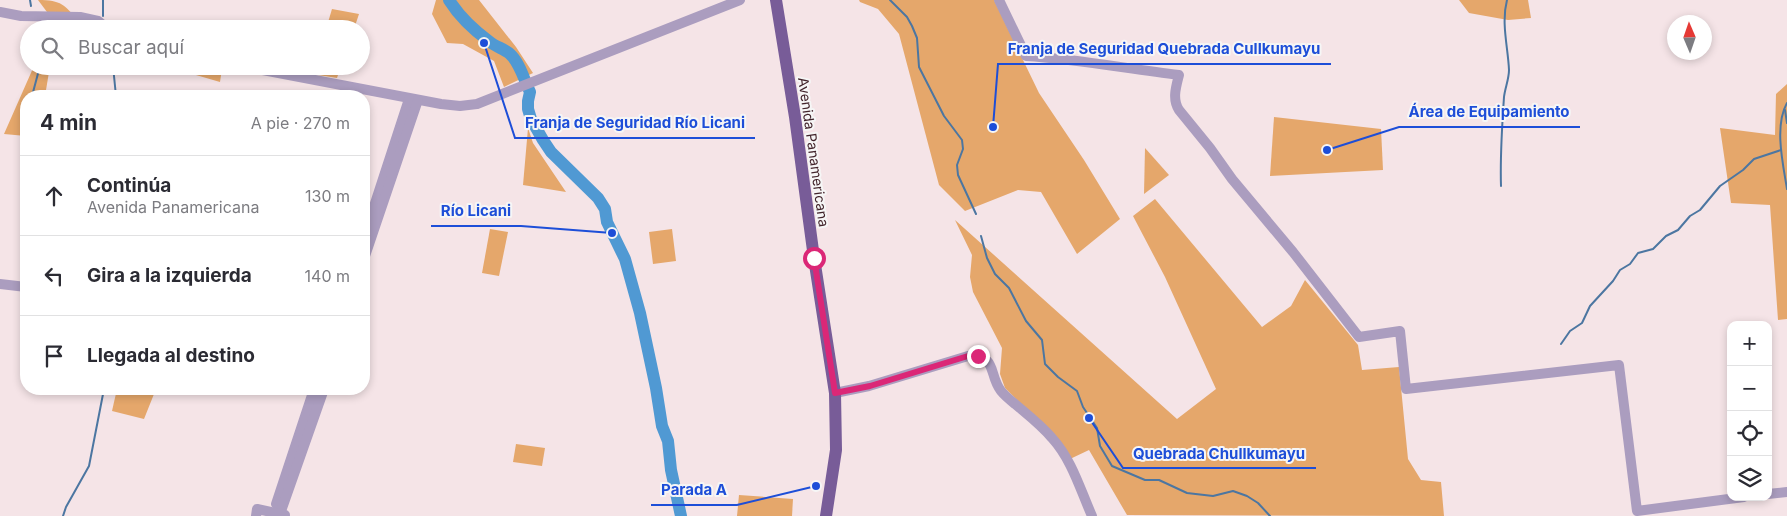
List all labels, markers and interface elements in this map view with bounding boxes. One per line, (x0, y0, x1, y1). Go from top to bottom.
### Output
north arrow (1667, 15, 1712, 60)
search box (20, 20, 370, 75)
icon: search (38, 34, 66, 62)
callout: Franja de Seguridad Quebrada Cullkumayu (998, 34, 1331, 64)
text: Buscar aquí (78, 36, 184, 59)
text: Franja de Seguridad Quebrada Cullkumayu (1008, 39, 1320, 58)
street label: Avenida Panamericana (795, 76, 833, 228)
callout: Área de Equipamiento (1399, 97, 1580, 127)
text: Área de Equipamiento (1408, 102, 1570, 121)
callout: Franja de Seguridad Río Licani (515, 108, 755, 138)
text: 4 min (40, 110, 97, 135)
text: A pie · 270 m (251, 113, 350, 133)
text: Franja de Seguridad Río Licani (525, 113, 745, 132)
text: Continúa (87, 174, 171, 197)
icon: ahead (40, 182, 68, 210)
text: 130 m (305, 186, 350, 206)
callout: Río Licani (431, 196, 521, 226)
text: Avenida Panamericana (87, 197, 259, 217)
text: Río Licani (441, 201, 511, 220)
route start (803, 247, 826, 270)
icon: left (40, 262, 68, 290)
text: Gira a la izquierda (87, 264, 252, 287)
text: 140 m (305, 266, 350, 286)
map controls (1727, 321, 1772, 501)
button: + (1727, 321, 1772, 366)
icon: arrive (40, 342, 68, 370)
text: Llegada al destino (87, 344, 255, 367)
route end (967, 345, 990, 368)
button: − (1727, 366, 1772, 411)
button: locate (1727, 411, 1772, 456)
callout: Quebrada Chullkumayu (1123, 438, 1316, 468)
text: Quebrada Chullkumayu (1133, 444, 1305, 463)
button: layers (1727, 456, 1772, 501)
callout: Parada A (651, 475, 737, 505)
text: Parada A (661, 480, 727, 499)

